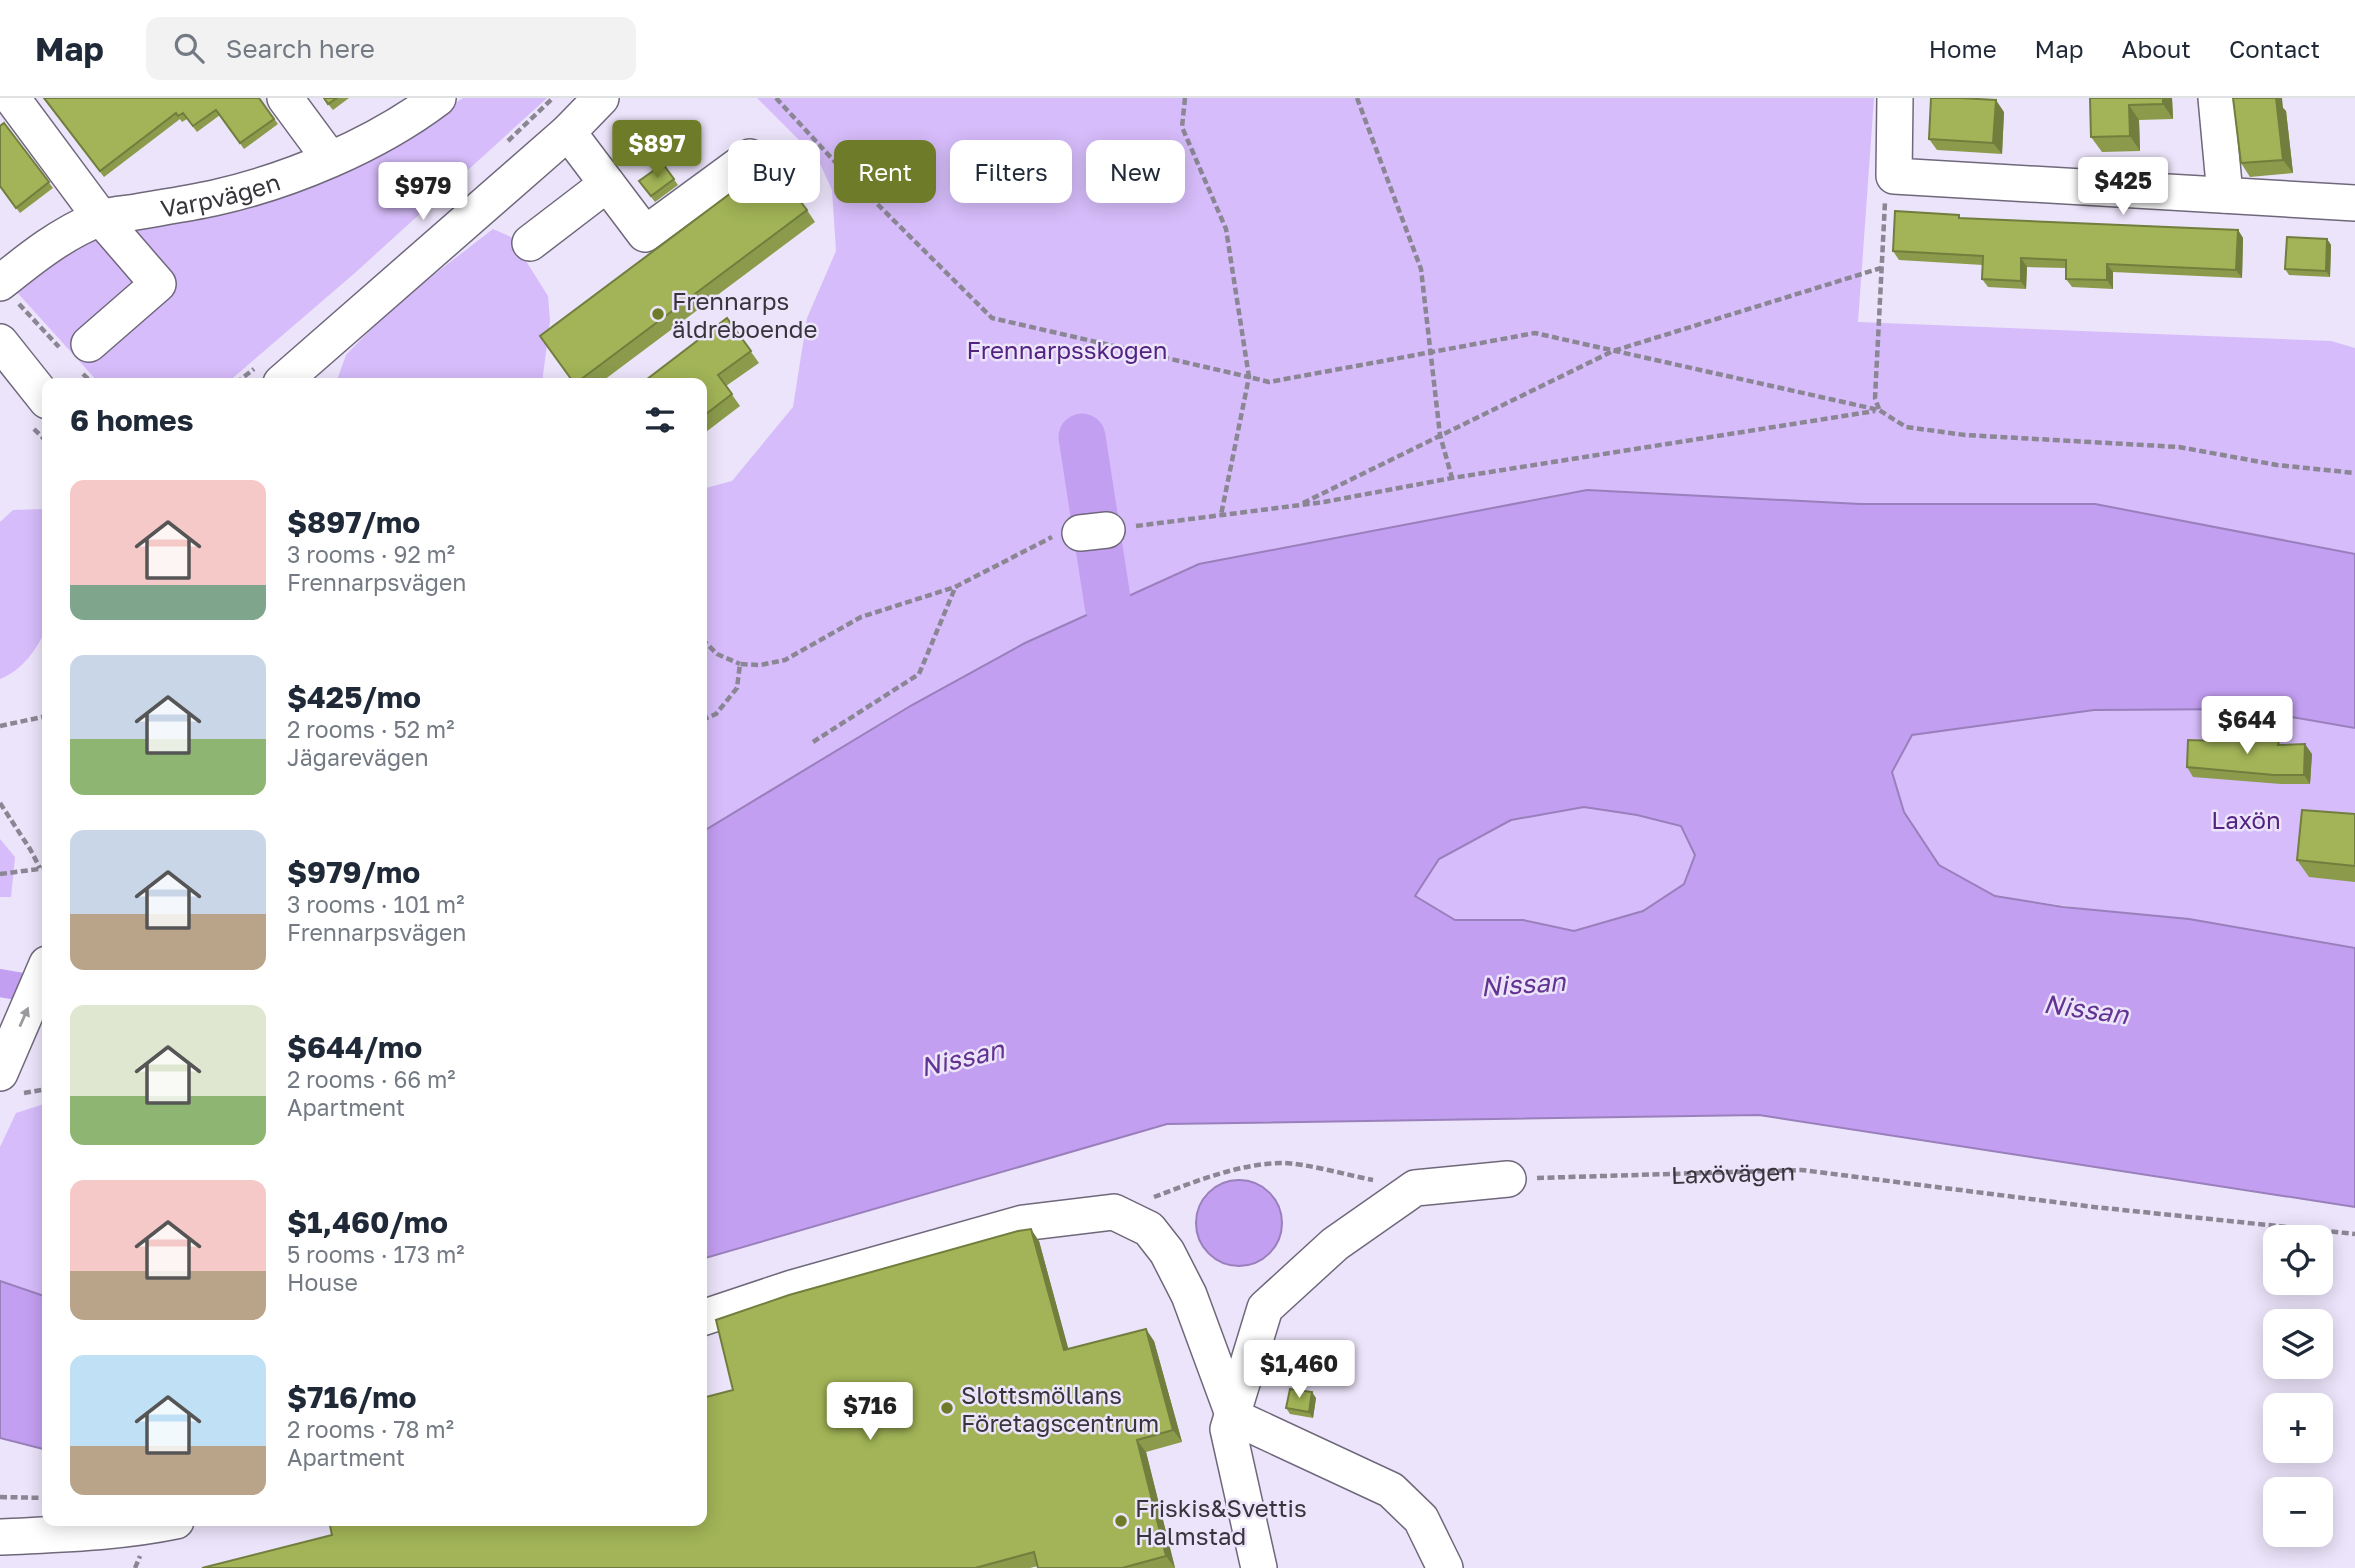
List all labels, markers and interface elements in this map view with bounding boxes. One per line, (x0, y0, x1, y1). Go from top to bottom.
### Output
search box (146, 17, 636, 80)
text: Map (35, 29, 104, 68)
icon: search (170, 29, 208, 67)
text: Search here (226, 33, 375, 64)
text: Home (1929, 34, 1997, 63)
text: Map (2035, 34, 2084, 63)
text: About (2122, 34, 2191, 63)
text: Contact (2229, 34, 2320, 63)
pin: $897 (616, 120, 698, 180)
text: $897 (628, 129, 686, 157)
chip: Buy (728, 140, 820, 203)
chip: Rent (834, 140, 936, 203)
chip: Filters (950, 140, 1072, 203)
chip: New (1086, 140, 1185, 203)
pin: $425 (2082, 158, 2164, 217)
pin: $979 (382, 162, 464, 222)
street label: Varpvägen (158, 166, 283, 222)
text: $425 (2094, 166, 2152, 194)
text: $979 (394, 171, 452, 199)
place label: Frennarps äldreboende (672, 286, 817, 343)
marker: Frennarps äldreboende (650, 306, 666, 322)
park label: Frennarpsskogen (967, 335, 1167, 364)
icon: filters (641, 401, 679, 439)
text: 6 homes (70, 402, 193, 438)
text: $897/mo (287, 504, 420, 540)
icon: home (126, 508, 210, 592)
text: 3 rooms · 92 m² (287, 540, 455, 568)
text: Frennarpsvägen (287, 568, 466, 596)
text: $425/mo (287, 679, 421, 715)
icon: home (126, 683, 210, 767)
pin: $644 (2206, 696, 2288, 756)
text: $644 (2218, 705, 2276, 733)
text: 2 rooms · 52 m² (287, 715, 454, 743)
text: Jägarevägen (287, 743, 429, 771)
park label: Laxön (2211, 805, 2281, 834)
text: $979/mo (287, 854, 420, 890)
icon: home (126, 858, 210, 942)
text: 3 rooms · 101 m² (287, 890, 464, 918)
text: Frennarpsvägen (287, 918, 466, 946)
water label: Nissan (1480, 966, 1567, 1002)
water label: Nissan (2042, 988, 2131, 1030)
one-way arrow (18, 1007, 30, 1027)
text: $644/mo (287, 1029, 422, 1065)
icon: home (126, 1033, 210, 1117)
water label: Nissan (917, 1033, 1008, 1083)
text: 2 rooms · 66 m² (287, 1065, 456, 1093)
text: Apartment (287, 1093, 405, 1121)
street label: Laxövägen (1670, 1156, 1795, 1188)
text: $1,460/mo (287, 1204, 448, 1240)
icon: home (126, 1208, 210, 1292)
map controls (2263, 1225, 2333, 1547)
button: locate (2263, 1225, 2333, 1295)
text: 5 rooms · 173 m² (287, 1240, 465, 1268)
text: House (287, 1268, 358, 1296)
button: layers (2263, 1309, 2333, 1379)
pin: $1,460 (1242, 1340, 1356, 1400)
text: $1,460 (1260, 1349, 1338, 1377)
text: $716/mo (287, 1379, 417, 1415)
place label: Slottsmöllans Företagscentrum (961, 1380, 1159, 1437)
pin: $716 (829, 1382, 911, 1442)
icon: home (126, 1383, 210, 1467)
text: $716 (843, 1391, 897, 1419)
button: + (2263, 1393, 2333, 1463)
marker: Slottsmöllans Företagscentrum (939, 1400, 955, 1416)
text: 2 rooms · 78 m² (287, 1415, 454, 1443)
text: Apartment (287, 1443, 405, 1471)
button: − (2263, 1477, 2333, 1547)
place label: Friskis&Svettis Halmstad (1135, 1493, 1307, 1550)
marker: Friskis&Svettis Halmstad (1113, 1513, 1129, 1529)

